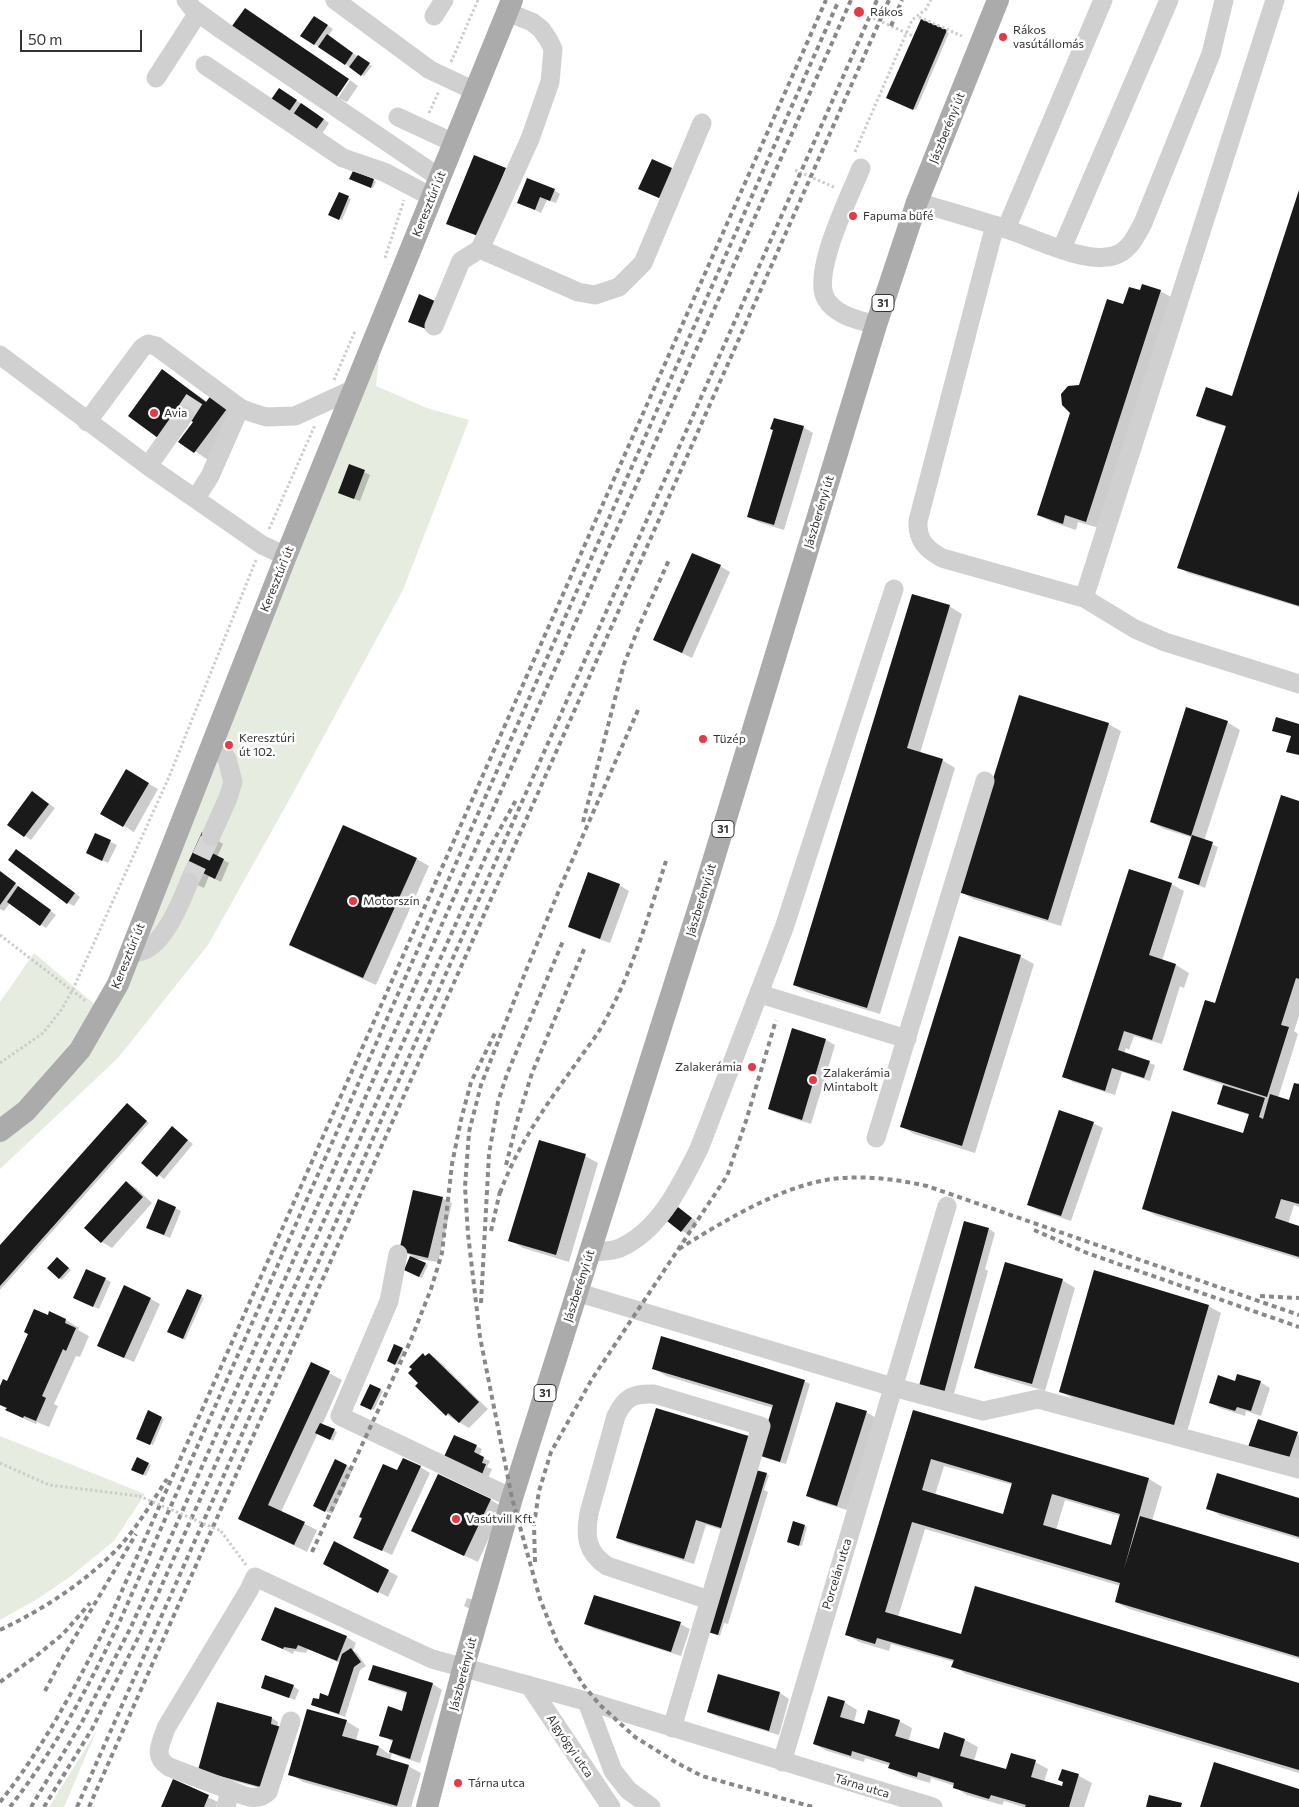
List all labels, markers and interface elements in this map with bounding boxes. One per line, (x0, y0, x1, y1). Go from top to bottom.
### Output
marker: Rákos (852, 5, 866, 19)
place label: Rákos (870, 5, 903, 19)
scale bar (22, 20, 145, 52)
place label: Rákos vasútállomás (1013, 23, 1084, 51)
text: 50 m (28, 30, 62, 48)
marker: Rákos vasútállomás (997, 31, 1009, 43)
street label: Jászberényi út (926, 90, 968, 166)
street label: Keresztúri út (409, 169, 449, 239)
place label: Fapuma büfé (863, 209, 933, 223)
marker: Fapuma büfé (847, 210, 859, 222)
road number: 31 (872, 294, 894, 312)
place label: Avia (164, 406, 187, 420)
marker: Avia (148, 407, 160, 419)
street label: Jászberényi út (801, 474, 837, 550)
street label: Keresztúri út (257, 544, 297, 614)
place label: Keresztúri út 102. (239, 731, 295, 759)
place label: Tüzép (713, 732, 746, 746)
marker: Tüzép (697, 733, 709, 745)
marker: Keresztúri út 102. (223, 739, 235, 751)
road number: 31 (712, 821, 734, 838)
street label: Jászberényi út (683, 862, 719, 938)
place label: Motorszín (363, 894, 420, 908)
marker: Motorszín (347, 895, 359, 907)
street label: Keresztúri út (108, 921, 148, 991)
place label: Zalakerámia (675, 1060, 742, 1074)
marker: Zalakerámia (746, 1061, 758, 1073)
place label: Zalakerámia Mintabolt (823, 1066, 890, 1094)
marker: Zalakerámia Mintabolt (807, 1074, 819, 1086)
street label: Jászberényi út (560, 1248, 598, 1324)
road number: 31 (534, 1385, 556, 1402)
place label: Vasútvill Kft. (466, 1512, 535, 1526)
marker: Vasútvill Kft. (450, 1513, 462, 1525)
street label: Porcelán utca (819, 1537, 855, 1611)
street label: Jászberényi út (446, 1636, 480, 1712)
street label: Algyógyi utca (544, 1712, 596, 1780)
street label: Tárna utca (833, 1771, 891, 1801)
place label: Tárna utca (468, 1776, 525, 1790)
marker: Tárna utca (452, 1777, 464, 1789)

